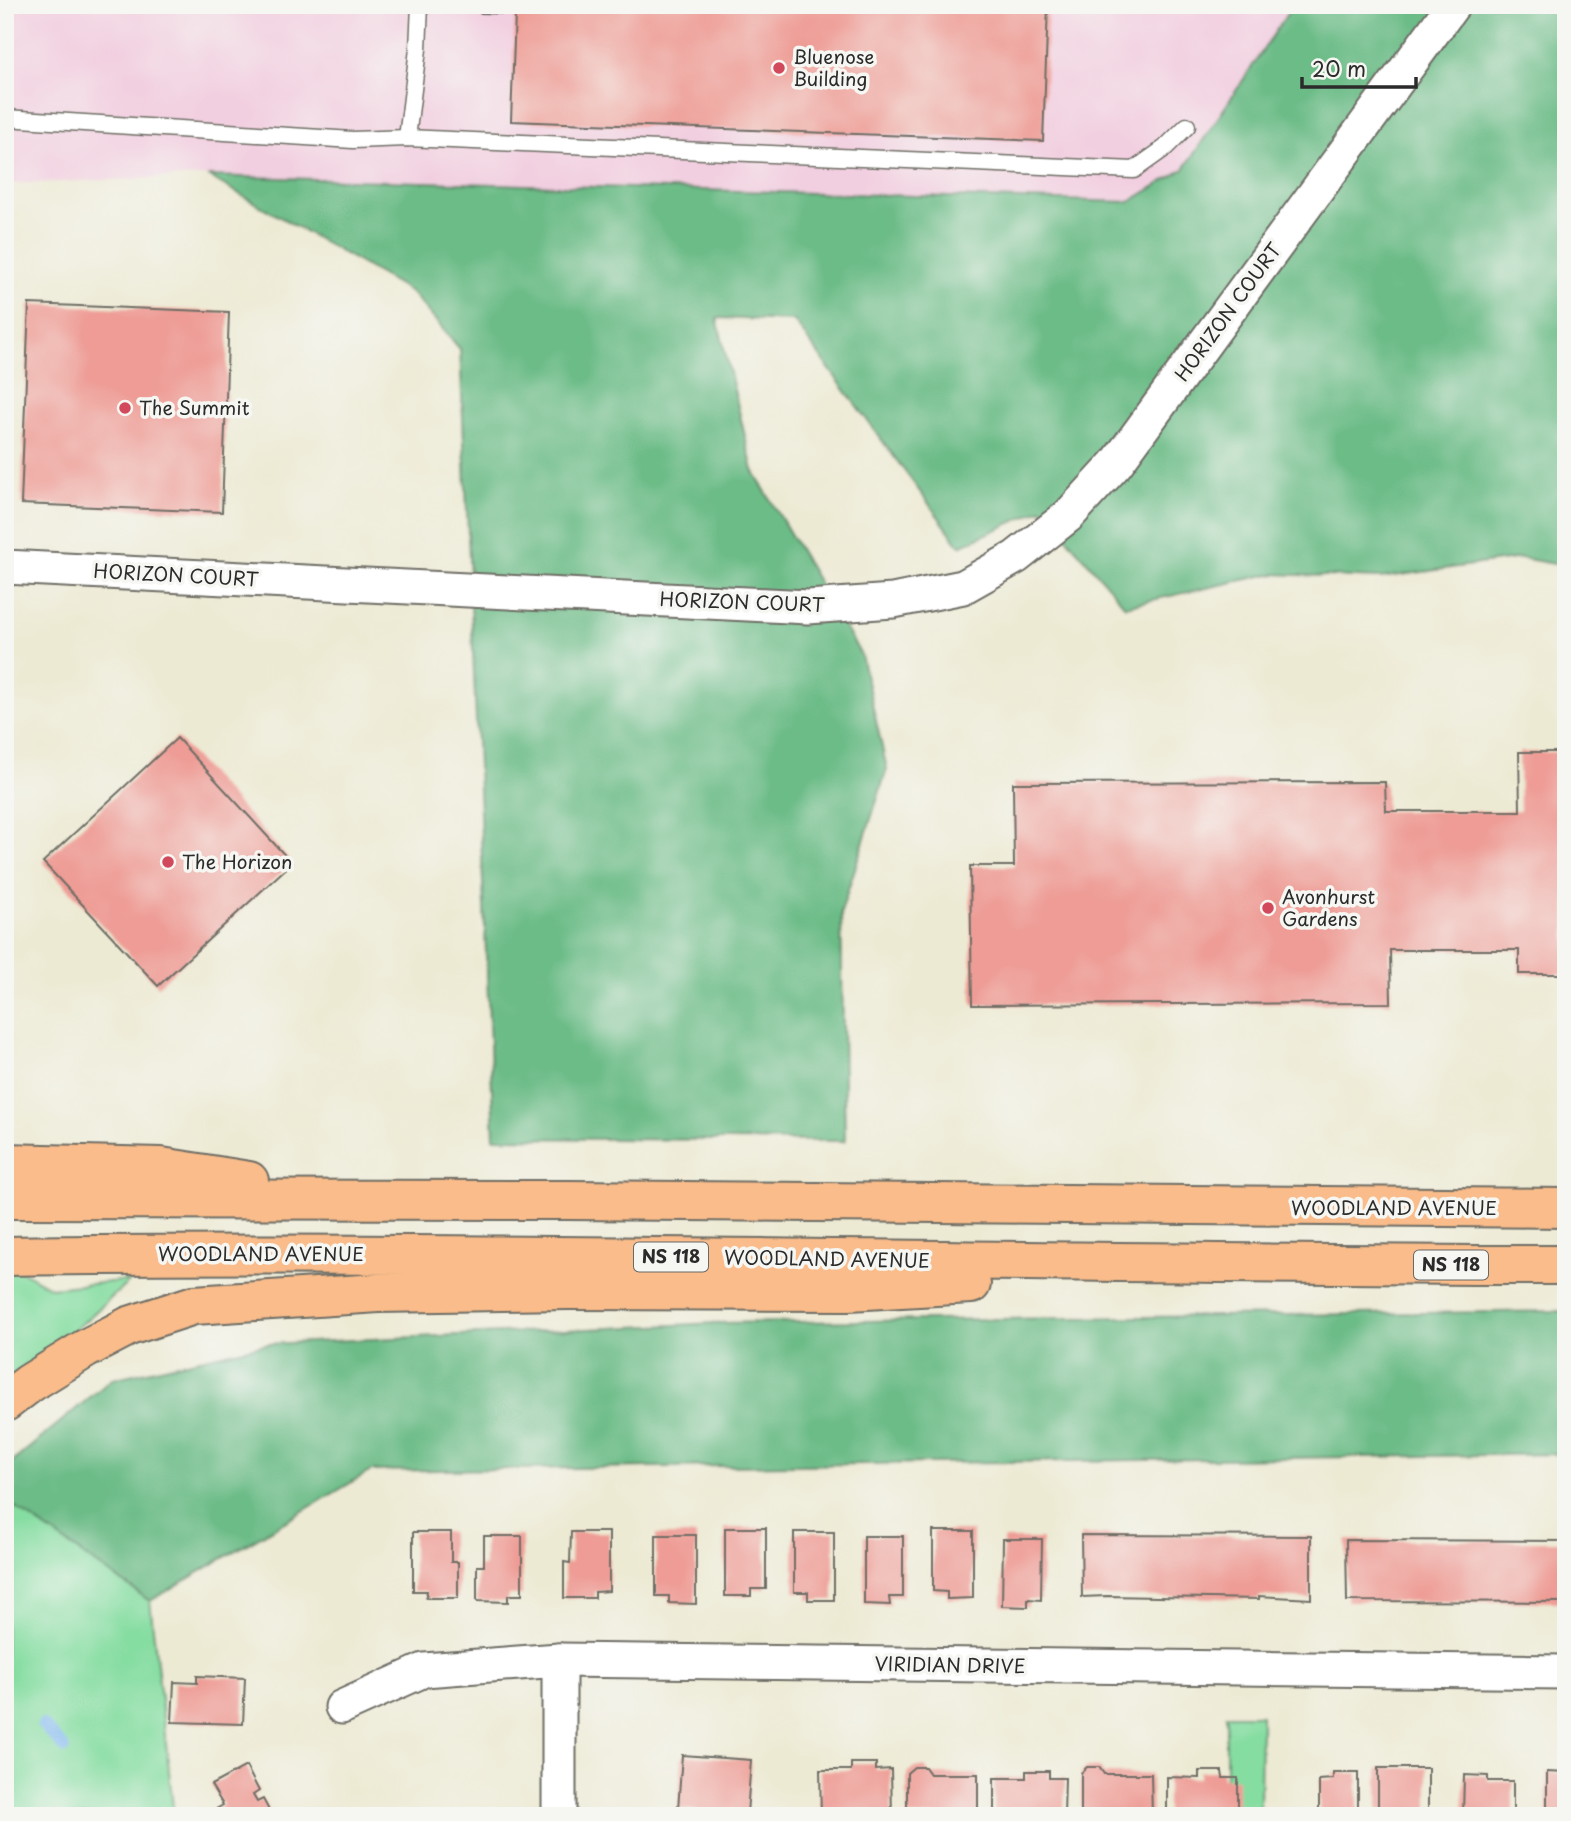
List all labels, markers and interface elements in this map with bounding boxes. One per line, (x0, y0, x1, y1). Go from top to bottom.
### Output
place label: Bluenose Building (793, 42, 874, 92)
scale bar (1302, 46, 1415, 90)
text: 20 m (1312, 52, 1366, 84)
marker: Bluenose Building (771, 60, 787, 76)
street label: HORIZON COURT (1167, 236, 1287, 386)
place label: The Summit (139, 393, 250, 421)
marker: The Summit (117, 400, 133, 416)
street label: HORIZON COURT (93, 556, 259, 592)
street label: HORIZON COURT (659, 584, 825, 618)
place label: The Horizon (182, 847, 293, 875)
marker: The Horizon (160, 854, 176, 870)
place label: Avonhurst Gardens (1282, 882, 1375, 932)
marker: Avonhurst Gardens (1260, 900, 1276, 916)
street label: WOODLAND AVENUE (1291, 1193, 1497, 1221)
street label: WOODLAND AVENUE (158, 1239, 364, 1267)
road number: NS 118 (634, 1242, 708, 1272)
street label: WOODLAND AVENUE (724, 1242, 930, 1274)
road number: NS 118 (1414, 1250, 1488, 1280)
street label: VIRIDIAN DRIVE (874, 1649, 1026, 1679)

